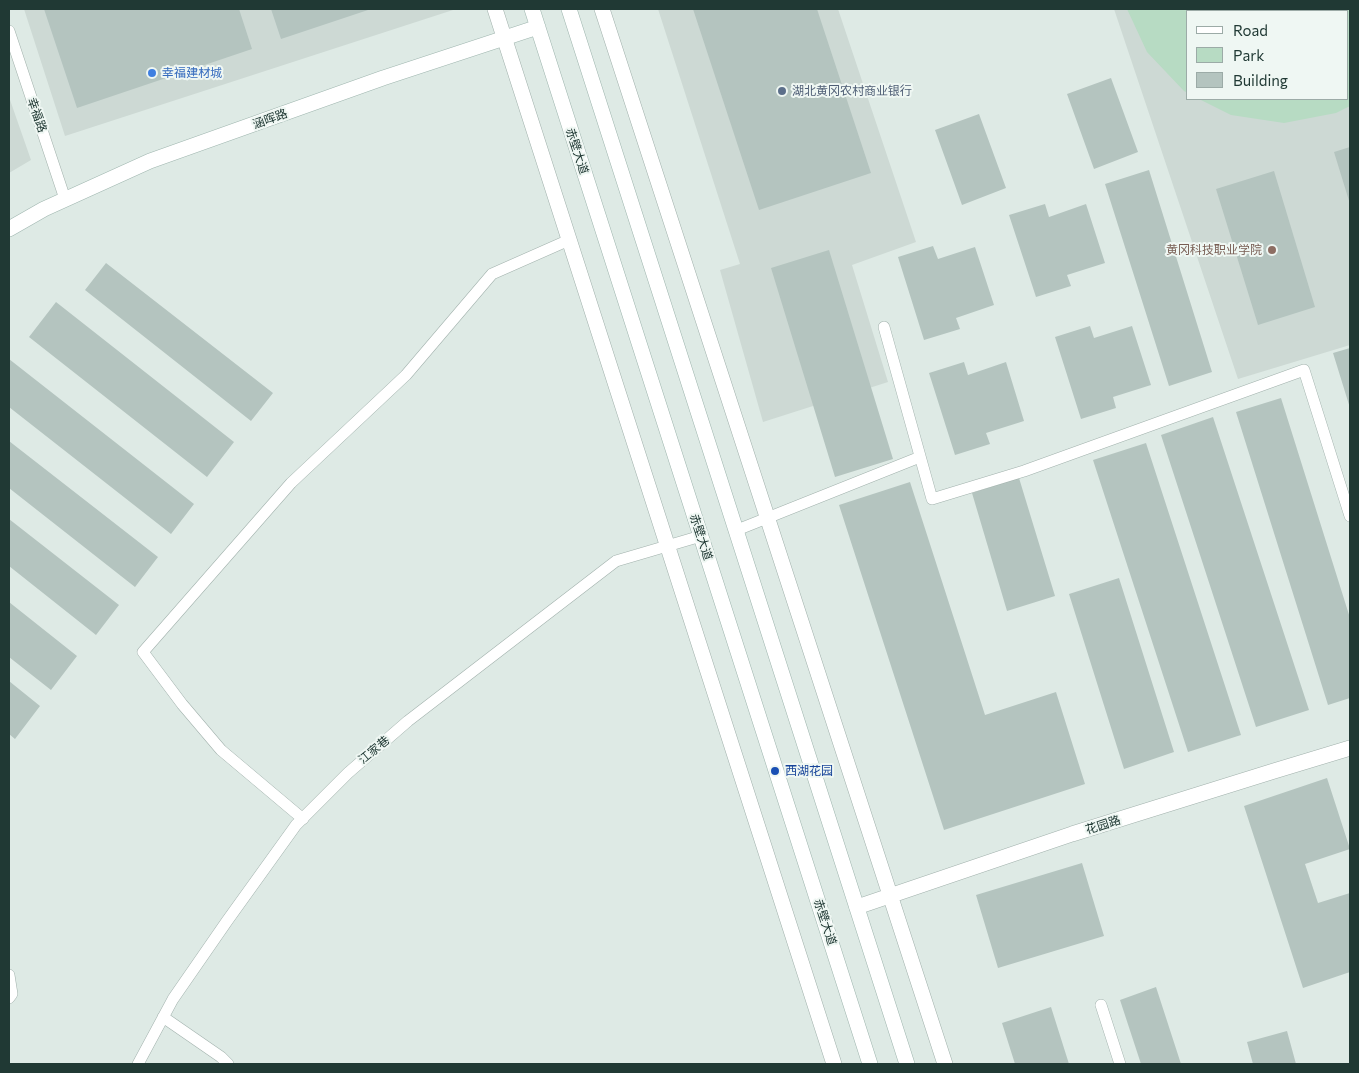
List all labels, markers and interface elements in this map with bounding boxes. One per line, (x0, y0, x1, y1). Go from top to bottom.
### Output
legend (1186, 10, 1349, 100)
text: Road (1233, 21, 1268, 39)
text: Park (1233, 46, 1264, 64)
place label: 幸福建材城 (162, 66, 222, 80)
marker: 幸福建材城 (146, 67, 158, 79)
text: Building (1233, 71, 1288, 89)
place label: 湖北黄冈农村商业银行 (792, 84, 912, 98)
marker: 湖北黄冈农村商业银行 (776, 85, 788, 97)
street label: 幸福路 (24, 96, 50, 134)
street label: 涵晖路 (251, 106, 289, 132)
street label: 赤壁大道 (563, 126, 591, 176)
place label: 黄冈科技职业学院 (1166, 243, 1262, 257)
marker: 黄冈科技职业学院 (1266, 244, 1278, 256)
street label: 赤壁大道 (687, 512, 715, 562)
street label: 江家巷 (356, 733, 392, 767)
place label: 西湖花园 (785, 764, 833, 778)
marker: 西湖花园 (769, 765, 781, 777)
street label: 花园路 (1084, 813, 1122, 837)
street label: 赤壁大道 (811, 897, 839, 947)

